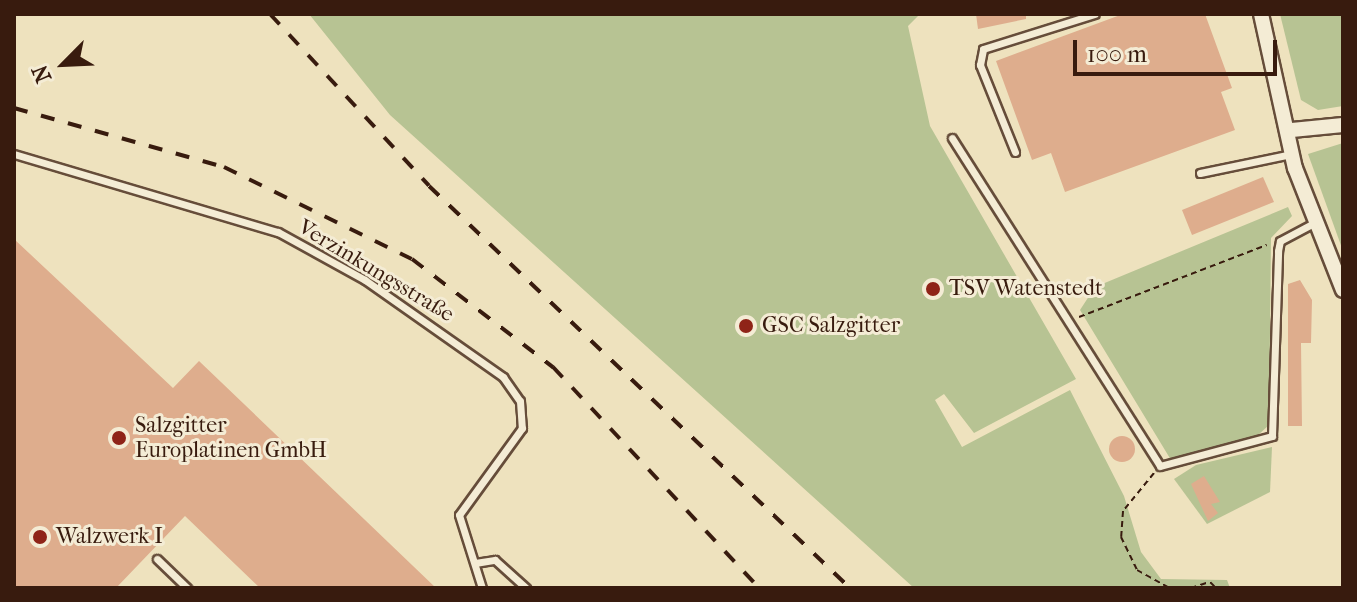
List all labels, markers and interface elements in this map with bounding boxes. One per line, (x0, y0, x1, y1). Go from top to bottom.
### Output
north arrow (24, 24, 104, 104)
scale bar (1077, 24, 1281, 74)
text: 100 m (1087, 40, 1147, 68)
text: N (27, 61, 57, 87)
street label: Verzinkungsstraße (293, 214, 459, 328)
place label: TSV Watenstedt (949, 276, 1103, 302)
marker: TSV Watenstedt (924, 280, 942, 298)
place label: GSC Salzgitter (762, 313, 900, 339)
marker: GSC Salzgitter (737, 317, 755, 335)
place label: Salzgitter Europlatinen GmbH (135, 412, 327, 464)
marker: Salzgitter Europlatinen GmbH (110, 429, 128, 447)
place label: Walzwerk I (56, 524, 163, 550)
marker: Walzwerk I (31, 528, 49, 546)

